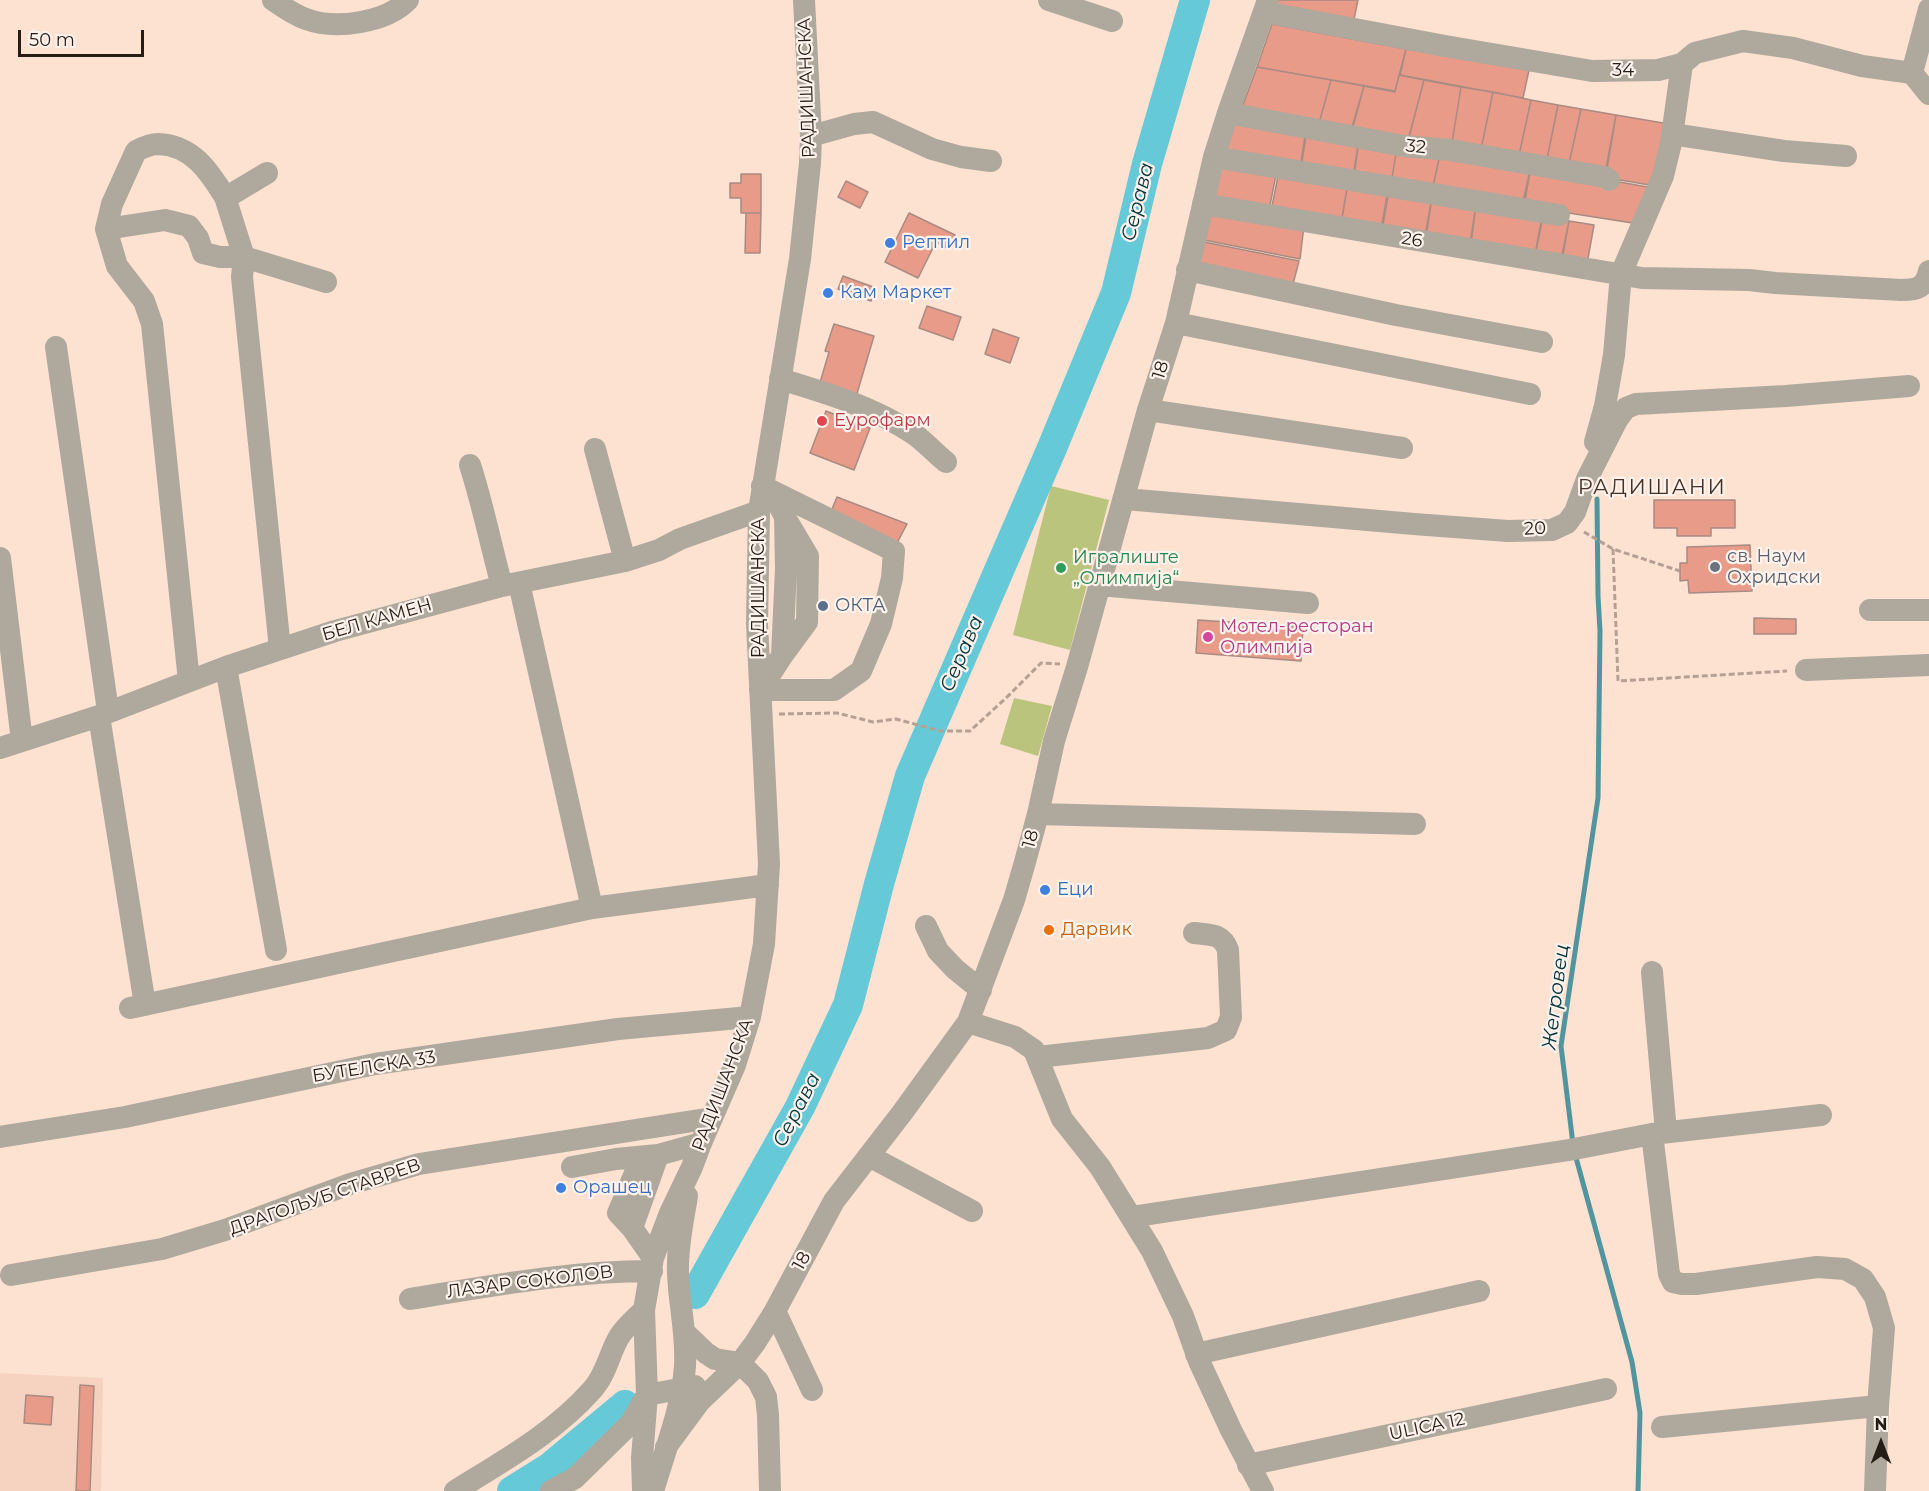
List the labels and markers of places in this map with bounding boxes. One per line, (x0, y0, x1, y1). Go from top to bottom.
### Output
place label: Рептил (902, 232, 970, 254)
marker: Рептил (883, 236, 897, 250)
place label: Кам Маркет (840, 282, 951, 304)
marker: Кам Маркет (821, 286, 835, 300)
place label: Еурофарм (834, 410, 931, 432)
marker: Еурофарм (815, 414, 829, 428)
place label: св. Наум Охридски (1727, 546, 1821, 588)
place label: Игралиште „Олимпија“ (1073, 547, 1179, 590)
marker: св. Наум Охридски (1708, 560, 1722, 574)
marker: Игралиште „Олимпија“ (1054, 561, 1068, 575)
place label: ОКТА (835, 595, 886, 617)
marker: ОКТА (816, 599, 830, 613)
place label: Мотел-ресторан Олимпија (1220, 616, 1374, 658)
marker: Мотел-ресторан Олимпија (1201, 630, 1215, 644)
place label: Еци (1057, 879, 1094, 901)
marker: Еци (1038, 883, 1052, 897)
place label: Дарвик (1061, 919, 1132, 941)
marker: Дарвик (1042, 923, 1056, 937)
place label: Орашец (573, 1177, 651, 1199)
marker: Орашец (554, 1181, 568, 1195)

